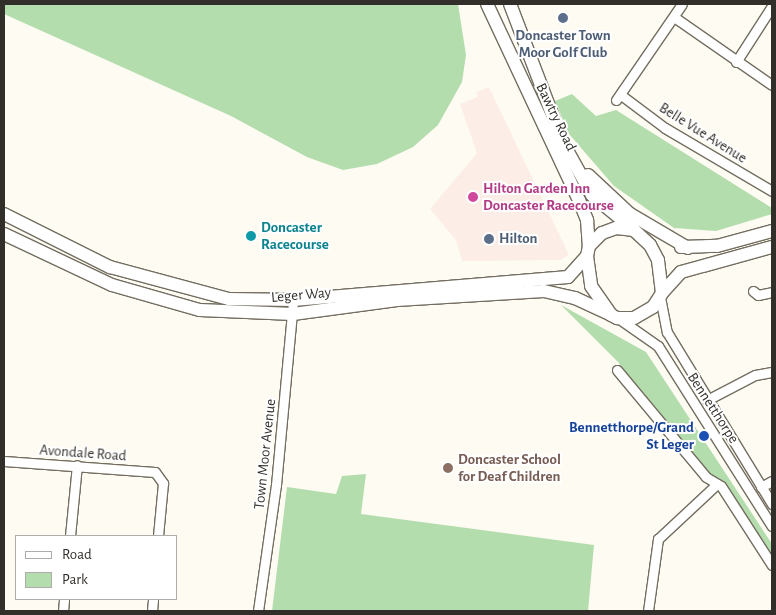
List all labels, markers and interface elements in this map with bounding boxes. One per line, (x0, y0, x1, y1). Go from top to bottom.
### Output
marker: Doncaster Town Moor Golf Club (557, 12, 569, 24)
place label: Doncaster Town Moor Golf Club (515, 26, 611, 61)
street label: Bawtry Road (532, 80, 580, 154)
street label: Belle Vue Avenue (656, 99, 750, 167)
place label: Hilton Garden Inn Doncaster Racecourse (483, 179, 614, 214)
marker: Hilton Garden Inn Doncaster Racecourse (467, 191, 479, 203)
place label: Doncaster Racecourse (261, 218, 329, 253)
marker: Doncaster Racecourse (245, 230, 257, 242)
place label: Hilton (499, 230, 538, 248)
marker: Hilton (483, 233, 495, 245)
street label: Leger Way (270, 283, 332, 307)
street label: Bennetthorpe (683, 369, 743, 447)
street label: Town Moor Avenue (250, 398, 280, 510)
place label: Bennetthorpe/Grand St Leger (569, 418, 694, 453)
marker: Bennetthorpe/Grand St Leger (698, 430, 710, 442)
street label: Avondale Road (39, 441, 127, 465)
place label: Doncaster School for Deaf Children (458, 450, 561, 485)
marker: Doncaster School for Deaf Children (442, 462, 454, 474)
legend (15, 535, 178, 600)
text: Road (62, 547, 92, 562)
text: Park (62, 572, 88, 587)

